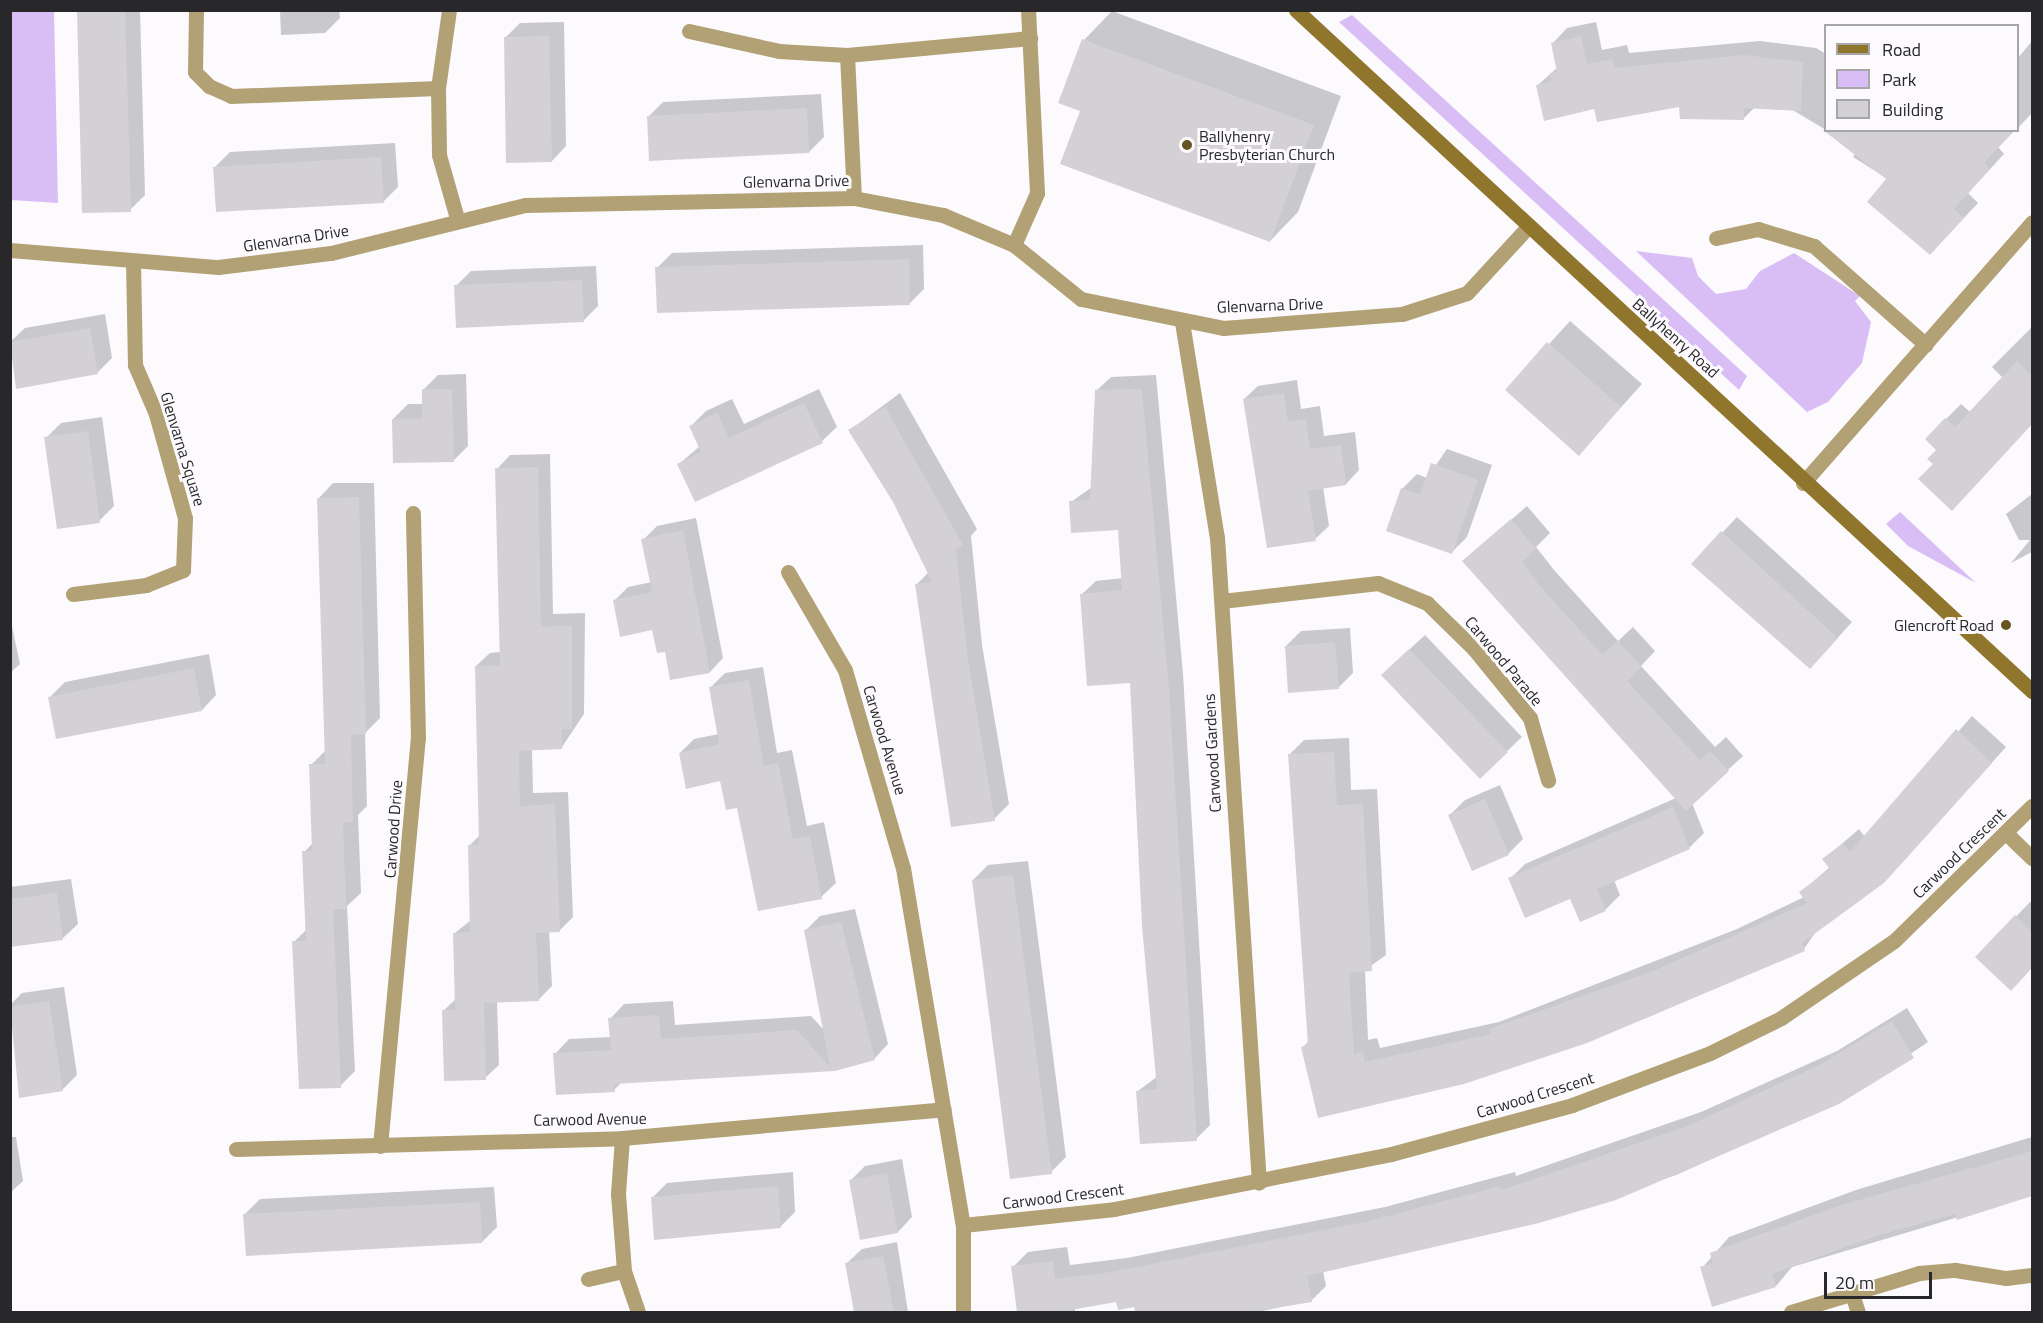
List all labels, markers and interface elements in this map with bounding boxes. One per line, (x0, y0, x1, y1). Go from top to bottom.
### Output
legend (1824, 24, 2019, 132)
text: Road (1882, 36, 1921, 63)
text: Park (1882, 66, 1916, 93)
text: Building (1882, 96, 1943, 123)
place label: Ballyhenry Presbyterian Church (1199, 126, 1335, 164)
marker: Ballyhenry Presbyterian Church (1180, 138, 1194, 152)
street label: Glenvarna Drive (743, 170, 849, 192)
street label: Glenvarna Drive (242, 220, 350, 256)
street label: Glenvarna Drive (1217, 294, 1323, 316)
street label: Ballyhenry Road (1629, 294, 1723, 382)
street label: Glenvarna Square (157, 390, 209, 508)
street label: Carwood Parade (1461, 612, 1547, 710)
place label: Glencroft Road (1894, 615, 1994, 635)
marker: Glencroft Road (1999, 618, 2013, 632)
street label: Carwood Avenue (859, 683, 911, 797)
street label: Carwood Gardens (1199, 693, 1225, 813)
street label: Carwood Drive (380, 779, 406, 879)
street label: Carwood Crescent (1908, 804, 2010, 902)
street label: Carwood Crescent (1474, 1068, 1596, 1122)
street label: Carwood Avenue (533, 1108, 647, 1130)
street label: Carwood Crescent (1001, 1179, 1125, 1213)
scale bar (1827, 1260, 1935, 1298)
text: 20 m (1835, 1269, 1874, 1296)

